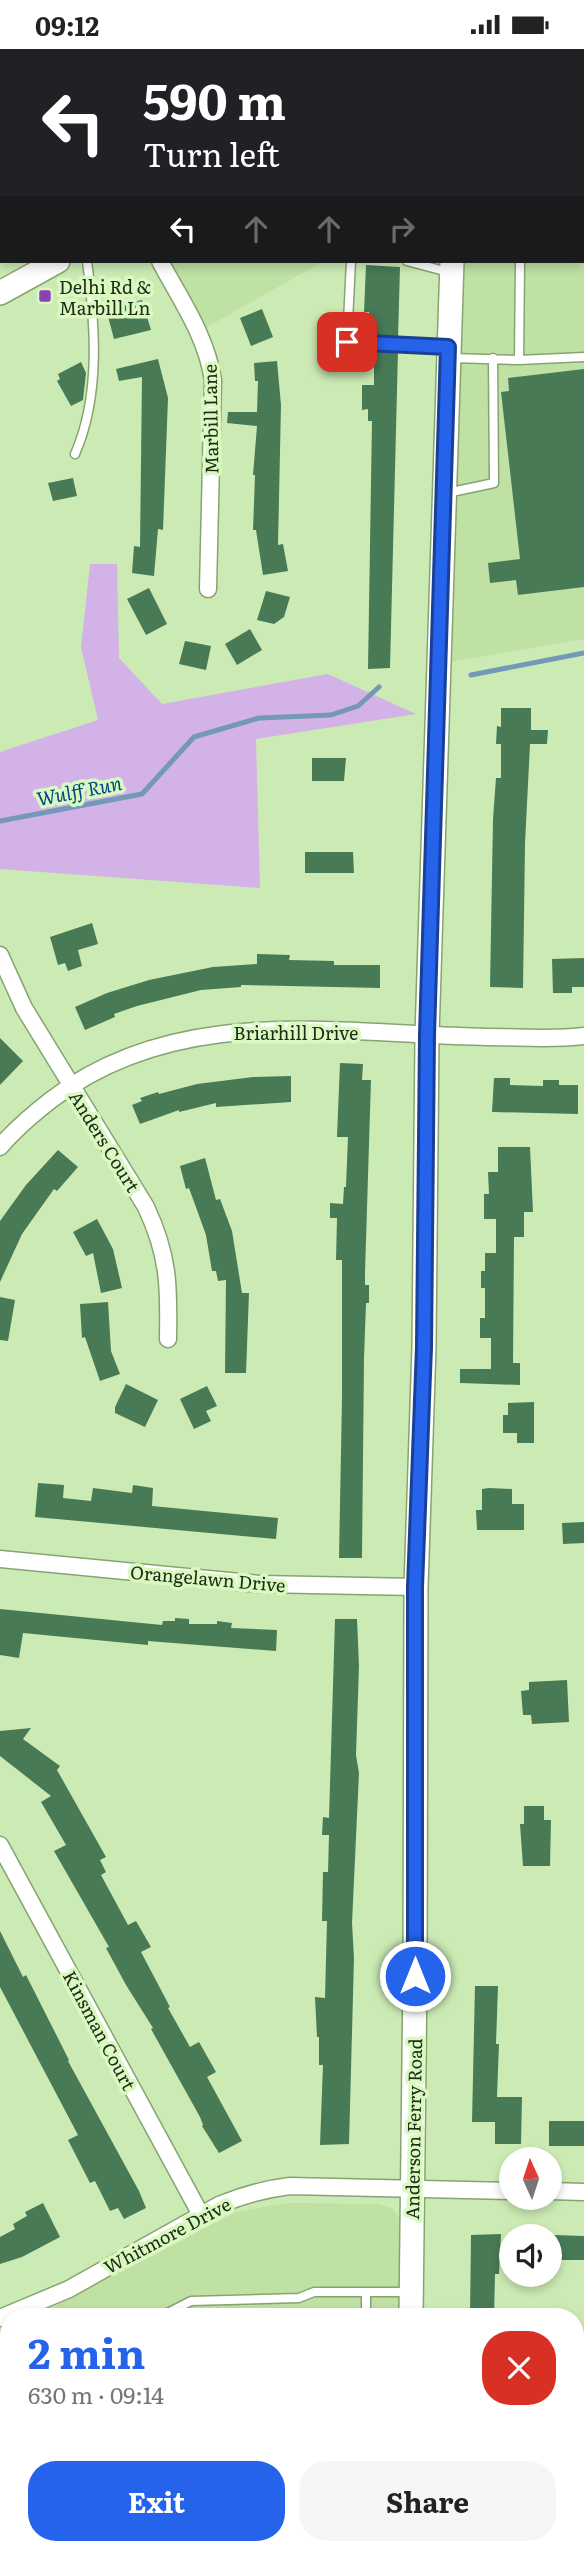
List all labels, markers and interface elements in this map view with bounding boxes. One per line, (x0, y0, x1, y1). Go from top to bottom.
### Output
text: 09:12 (35, 5, 99, 44)
text: 590 m (143, 62, 286, 135)
icon: left (28, 77, 119, 168)
text: Turn left (143, 129, 280, 177)
icon: left (164, 210, 202, 248)
icon: ahead (237, 210, 275, 248)
icon: ahead (310, 210, 348, 248)
icon: right (383, 210, 421, 248)
place label: Delhi Rd & Marbill Ln (59, 273, 151, 321)
marker: Delhi Rd & Marbill Ln (37, 288, 53, 304)
pin (317, 312, 377, 372)
icon: arrive (328, 323, 366, 361)
street label: Marbill Lane (196, 364, 224, 474)
water label: Wulff Run (34, 768, 125, 812)
street label: Briarhill Drive (234, 1019, 358, 1046)
street label: Anders Court (63, 1085, 147, 1198)
street label: Orangelawn Drive (129, 1558, 287, 1598)
position arrow (378, 1939, 452, 2013)
street label: Kinsman Court (57, 1965, 143, 2095)
street label: Anderson Ferry Road (398, 2038, 428, 2220)
north arrow (499, 2147, 562, 2210)
map controls (499, 2147, 562, 2287)
street label: Whitmore Drive (99, 2190, 235, 2280)
button: sound (499, 2224, 562, 2287)
text: 2 min (28, 2320, 145, 2382)
button: close (482, 2331, 556, 2405)
text: 630 m · 09:14 (28, 2377, 164, 2411)
button: Exit (28, 2461, 285, 2541)
button: Share (299, 2461, 556, 2541)

